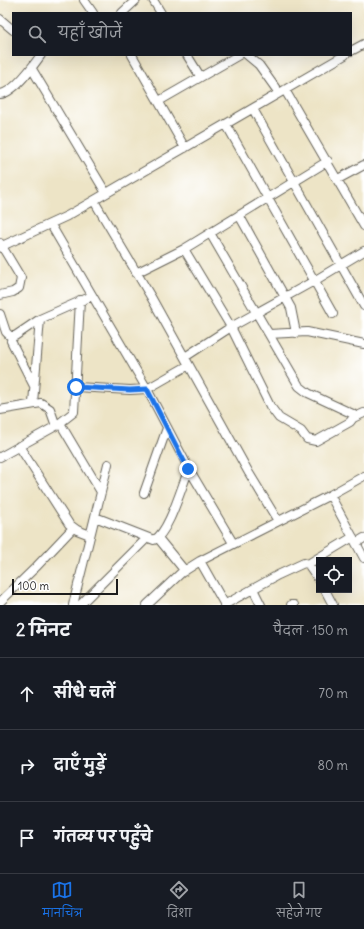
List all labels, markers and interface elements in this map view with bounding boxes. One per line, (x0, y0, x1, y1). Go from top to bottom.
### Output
search box (12, 12, 352, 56)
icon: search (26, 23, 48, 45)
text: यहाँ खोजें (58, 23, 122, 42)
route start (67, 378, 85, 396)
route end (179, 460, 197, 478)
map controls (316, 557, 352, 593)
button: locate (316, 557, 352, 593)
scale bar (12, 577, 118, 596)
text: 100 m (18, 579, 49, 593)
text: 2 मिनट (16, 619, 71, 641)
text: पैदल · 150 m (273, 622, 348, 639)
icon: ahead (16, 683, 38, 705)
text: सीधे चलें (54, 683, 115, 702)
text: 70 m (319, 685, 348, 702)
icon: right (16, 755, 38, 777)
text: दाएँ मुड़ें (54, 755, 106, 774)
text: 80 m (317, 757, 348, 774)
icon: arrive (16, 827, 38, 849)
text: गंतव्य पर पहुँचे (54, 827, 152, 846)
tab: मानचित्र (42, 879, 83, 925)
tab: दिशा (167, 879, 192, 925)
tab: सहेजे गए (276, 879, 322, 925)

